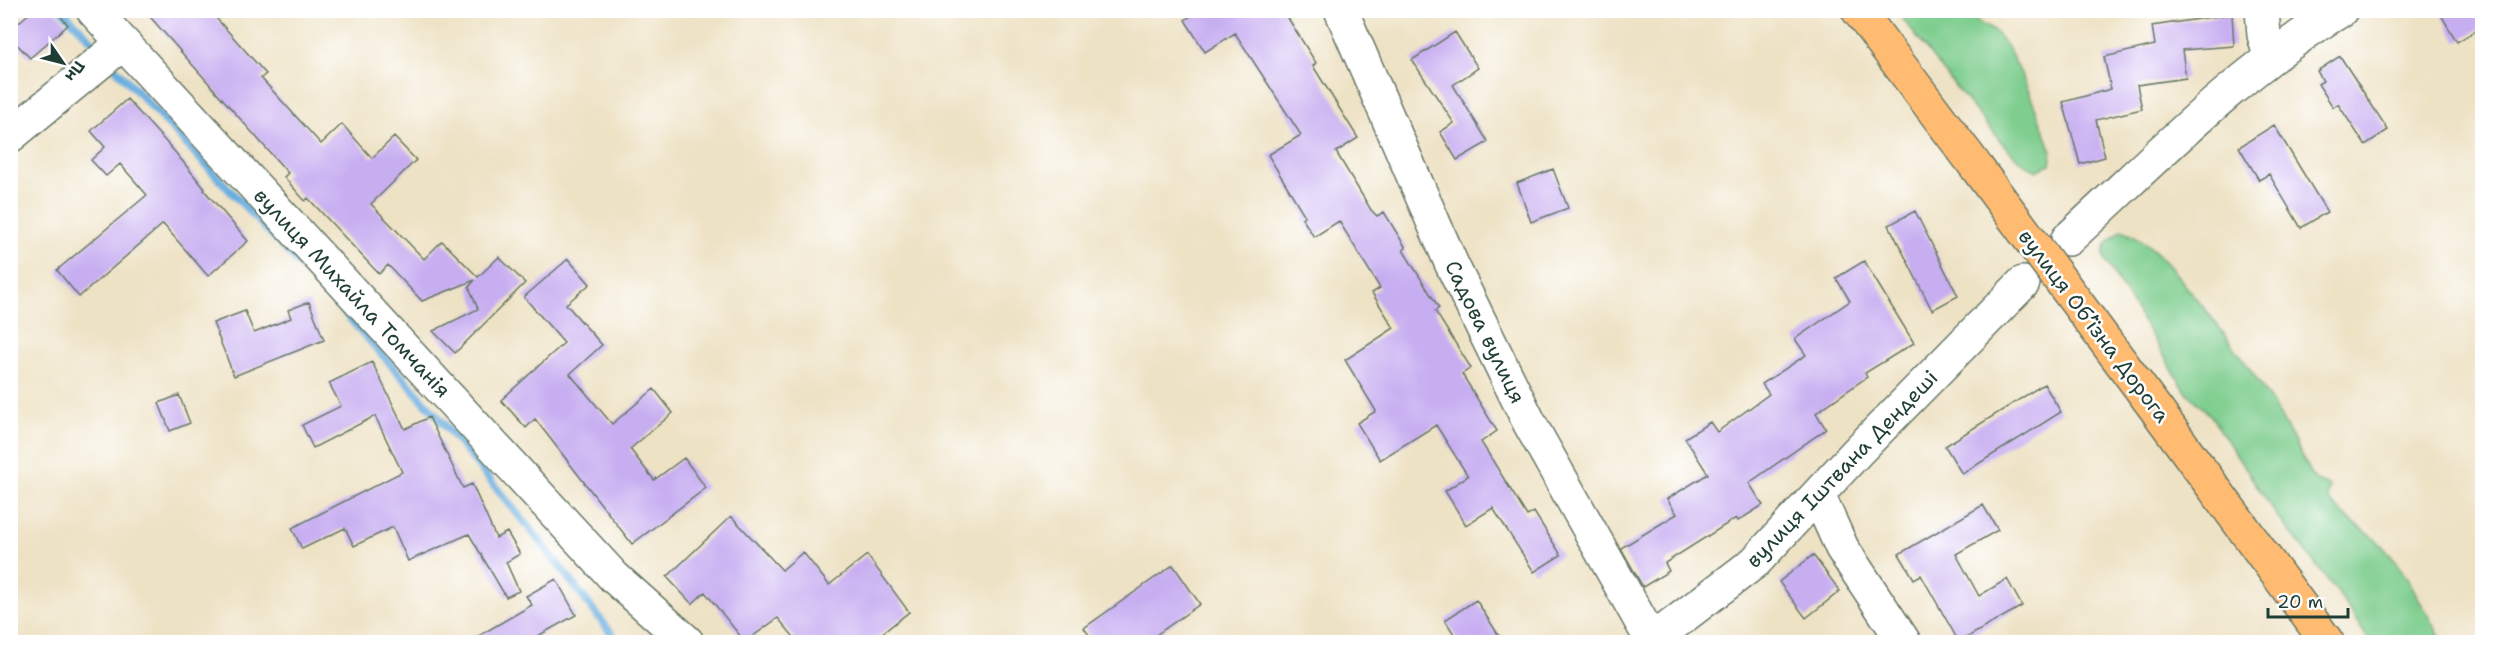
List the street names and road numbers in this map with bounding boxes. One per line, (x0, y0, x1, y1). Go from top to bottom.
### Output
street label: вулиця Михайла Томчанія (247, 182, 457, 404)
street label: вулиця Обʼїзна Дорога (2012, 224, 2176, 428)
street label: Садова вулиця (1438, 256, 1532, 408)
street label: вулиця Іштвана Дендеші (1740, 364, 1944, 574)

